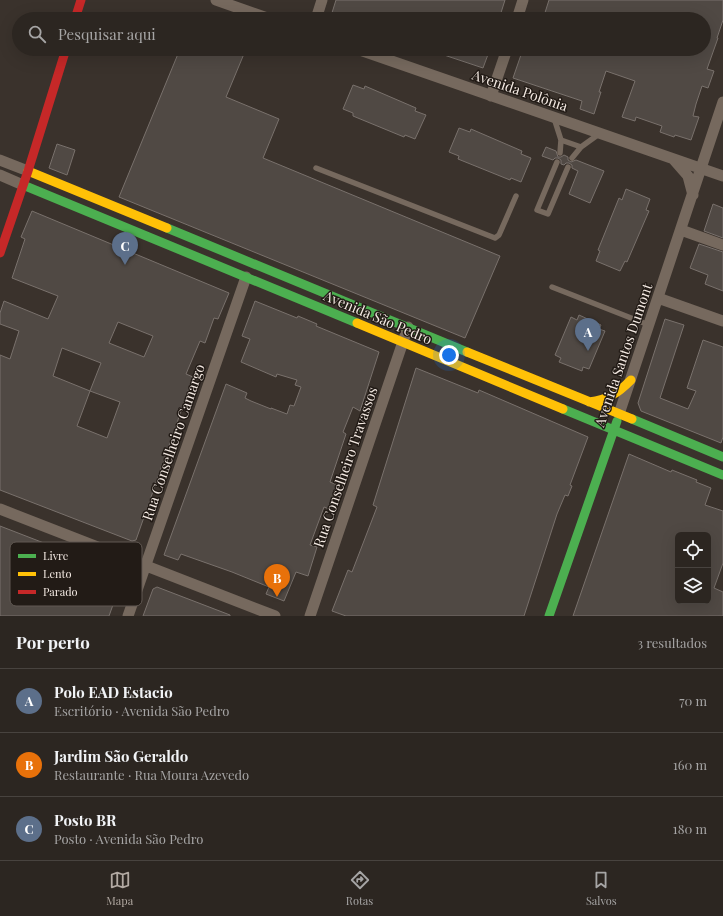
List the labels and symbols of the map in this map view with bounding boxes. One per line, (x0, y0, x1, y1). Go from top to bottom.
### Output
street label: Avenida Polônia (469, 64, 570, 115)
pin: C (112, 232, 138, 265)
street label: Avenida Santos Dumont (589, 280, 657, 430)
street label: Avenida São Pedro (320, 285, 435, 349)
pin: A (575, 318, 601, 351)
your location (439, 345, 459, 365)
street label: Rua Conselheiro Camargo (137, 361, 209, 523)
street label: Rua Conselheiro Travassos (309, 384, 381, 550)
legend (10, 542, 142, 606)
text: Livre (43, 548, 69, 563)
pin: B (264, 564, 290, 597)
text: Lento (43, 566, 72, 581)
text: Parado (43, 584, 78, 599)

